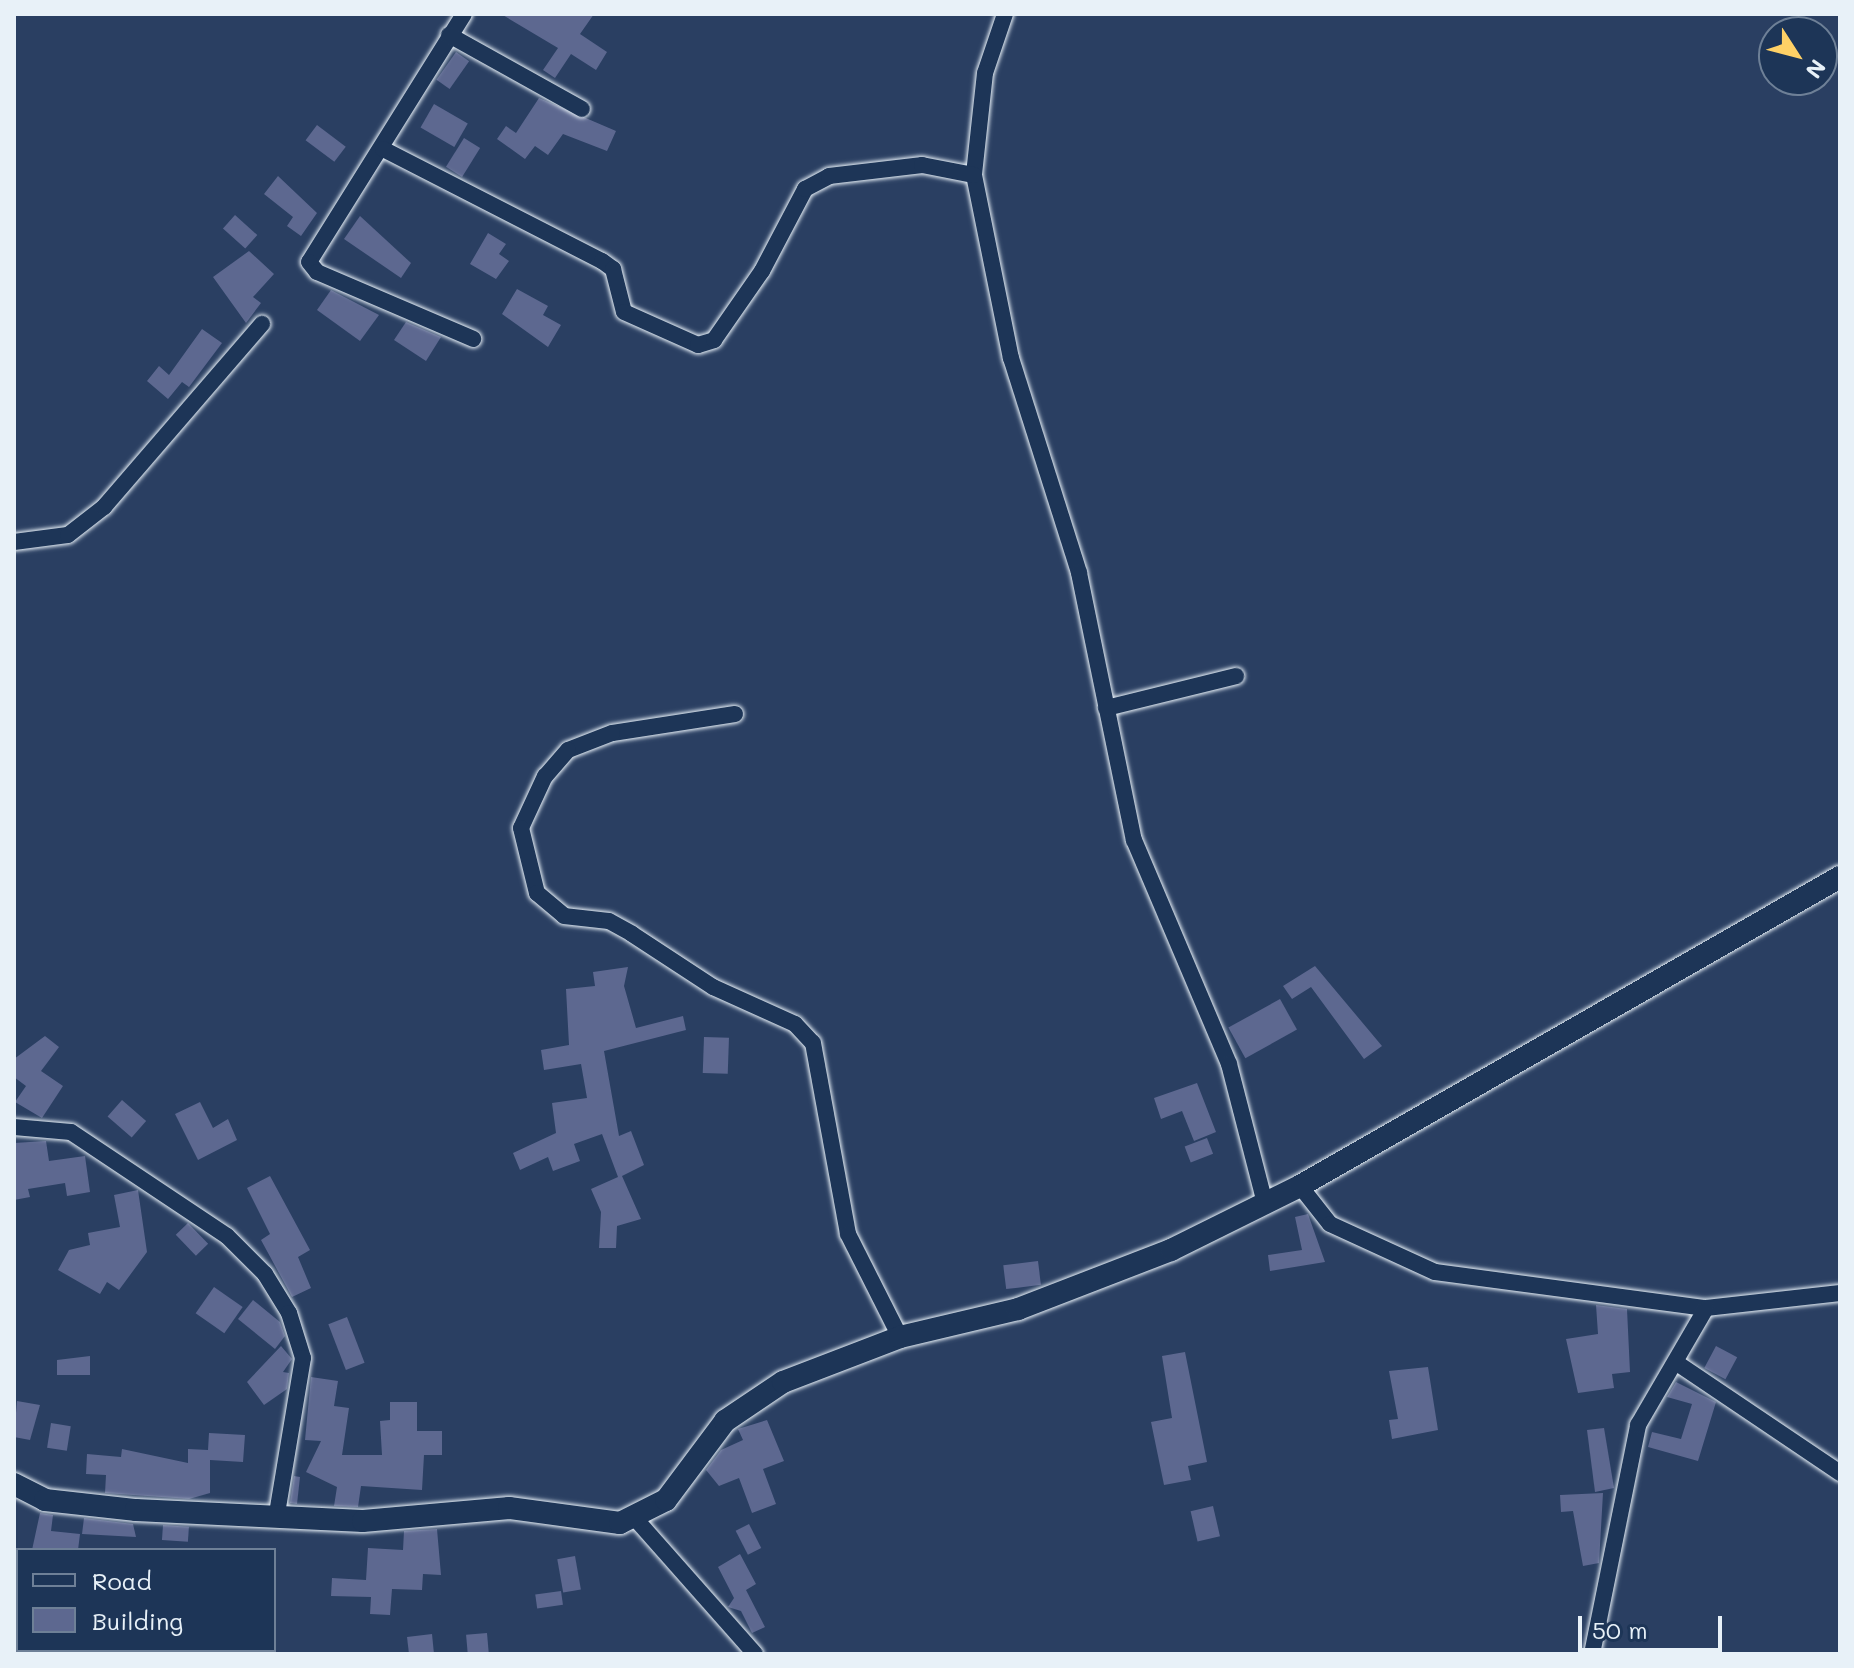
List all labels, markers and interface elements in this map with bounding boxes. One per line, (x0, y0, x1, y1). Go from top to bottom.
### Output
north arrow (1758, 16, 1838, 96)
text: N (1800, 54, 1833, 84)
legend (16, 1548, 276, 1652)
text: Road (92, 1565, 152, 1596)
scale bar (1582, 1600, 1726, 1650)
text: Building (92, 1605, 183, 1636)
text: 50 m (1592, 1614, 1648, 1645)

